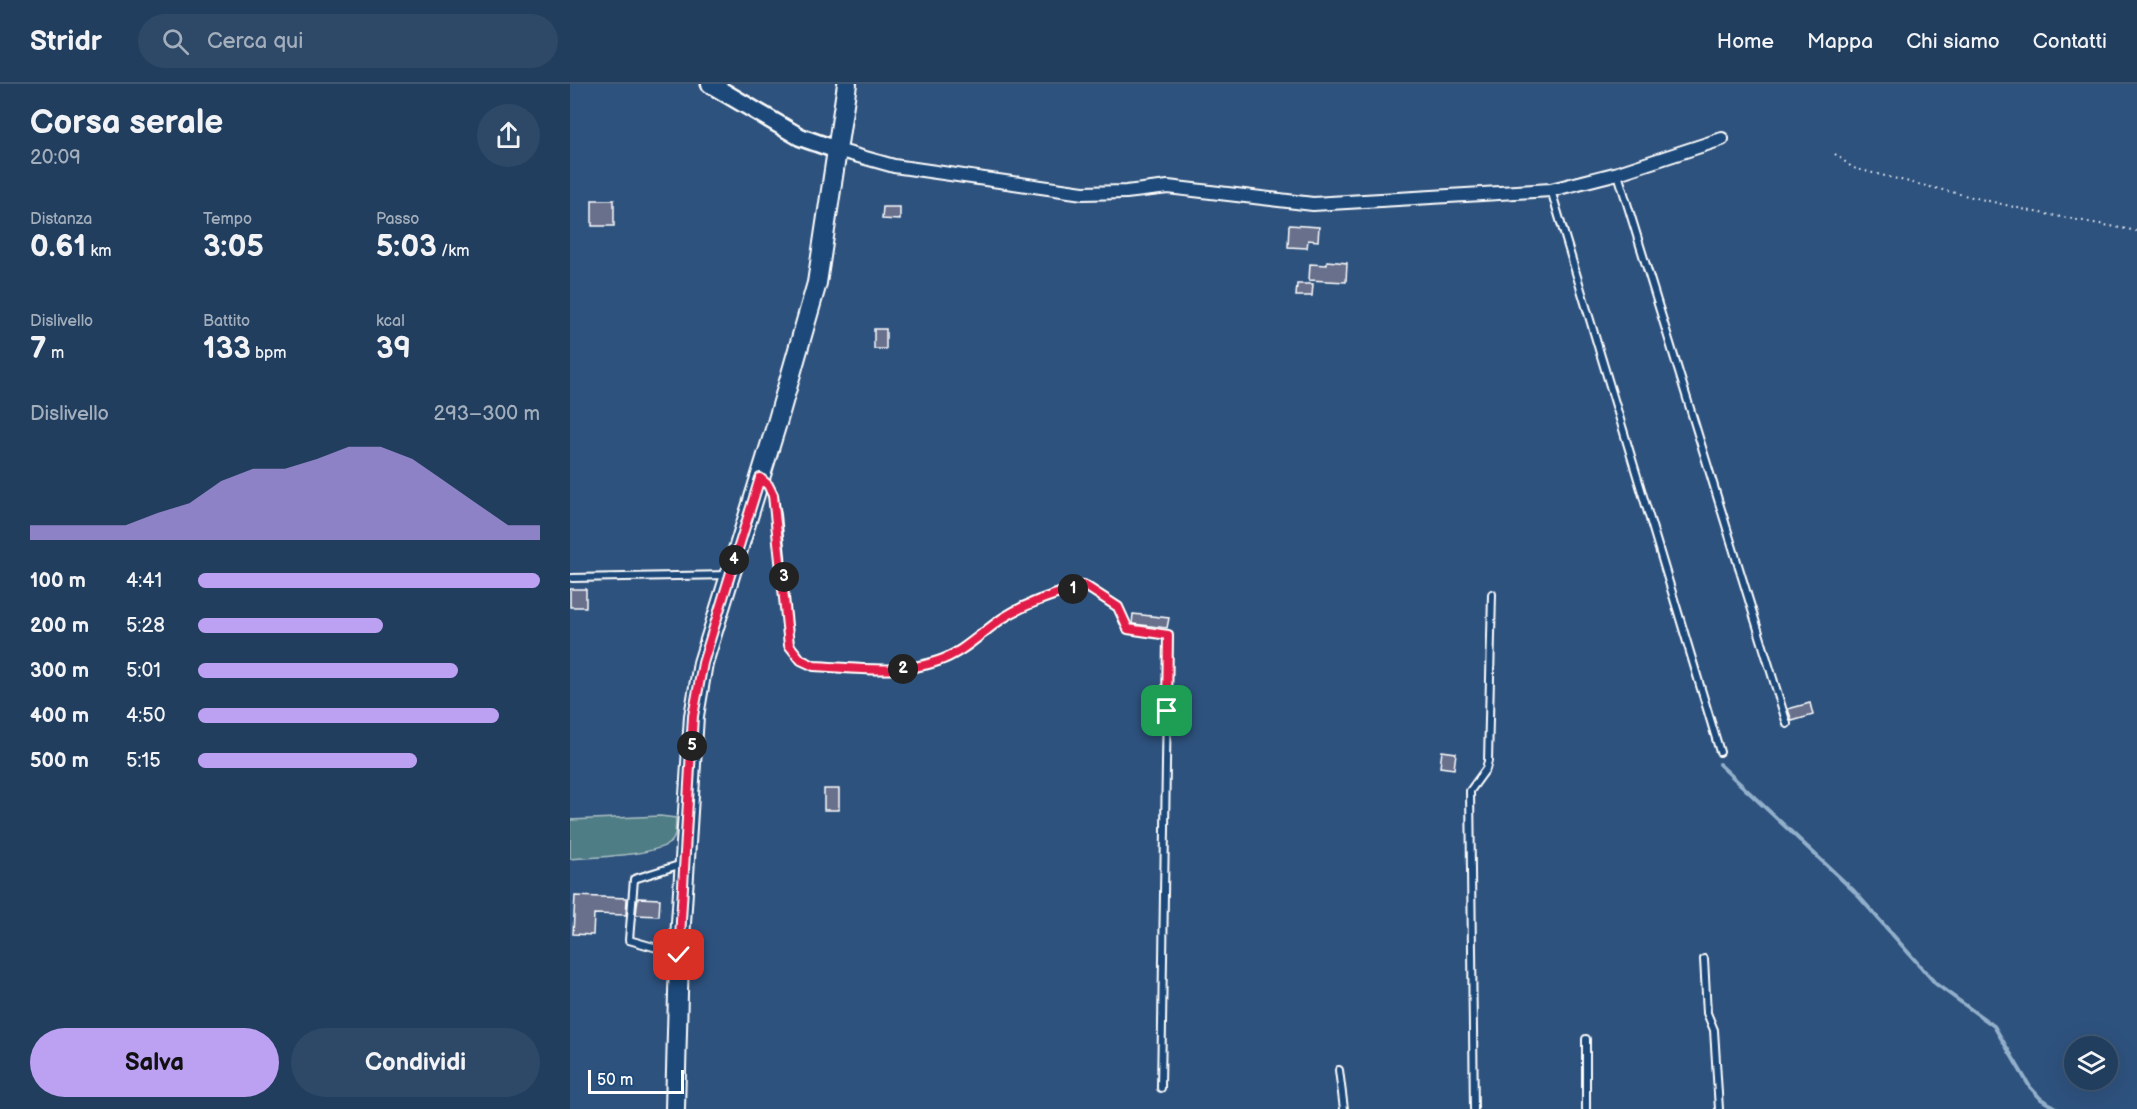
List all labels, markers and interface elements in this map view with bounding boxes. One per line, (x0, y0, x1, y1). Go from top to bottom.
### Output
search box (138, 14, 558, 68)
text: Stridr (30, 25, 102, 58)
icon: search (159, 25, 192, 58)
text: Cerca qui (207, 28, 303, 55)
text: Home (1717, 29, 1774, 54)
text: Mappa (1807, 29, 1873, 54)
text: Chi siamo (1906, 29, 2000, 54)
text: Contatti (2033, 29, 2107, 54)
text: Corsa serale (30, 103, 223, 143)
button: share (477, 104, 540, 167)
text: 20:09 (30, 146, 81, 170)
text: Distanza (30, 210, 92, 229)
text: Tempo (203, 210, 252, 229)
text: Passo (376, 210, 419, 229)
text: 0.61 (30, 229, 86, 265)
text: 3:05 (203, 229, 264, 265)
text: 5:03 (376, 229, 437, 265)
text: km (86, 242, 112, 261)
text: /km (437, 242, 469, 261)
text: Dislivello (30, 312, 93, 331)
text: Battito (203, 312, 250, 331)
text: kcal (376, 312, 405, 331)
text: 7 (30, 331, 47, 367)
text: 133 (203, 331, 251, 367)
text: 39 (376, 331, 411, 367)
text: m (47, 344, 64, 363)
text: bpm (251, 344, 287, 363)
text: Dislivello (30, 402, 109, 426)
text: 293–300 m (433, 402, 540, 426)
pin: 4 (719, 545, 749, 575)
text: 4 (729, 550, 739, 569)
pin: 3 (769, 562, 799, 592)
text: 3 (779, 567, 789, 586)
text: 100 m (30, 569, 86, 593)
text: 4:41 (126, 569, 162, 593)
pin: 1 (1058, 574, 1088, 604)
text: 1 (1070, 579, 1076, 598)
text: 200 m (30, 614, 89, 638)
text: 5:28 (126, 614, 165, 638)
pin: 2 (888, 654, 918, 684)
text: 300 m (30, 659, 89, 683)
text: 5:01 (126, 659, 161, 683)
text: 2 (898, 659, 908, 678)
pin (1141, 685, 1192, 736)
icon: arrive (1150, 694, 1183, 727)
text: 400 m (30, 704, 89, 728)
text: 4:50 (126, 704, 165, 728)
pin: 5 (677, 731, 707, 761)
text: 5 (687, 736, 697, 755)
text: 500 m (30, 749, 89, 773)
text: 5:15 (126, 749, 161, 773)
pin (653, 929, 704, 980)
icon: check (662, 938, 695, 971)
button: Salva (30, 1028, 279, 1097)
button: Condividi (291, 1028, 540, 1097)
map controls (2064, 1036, 2118, 1090)
button: layers (2064, 1036, 2118, 1090)
scale bar (588, 1067, 684, 1094)
text: 50 m (597, 1071, 633, 1090)

